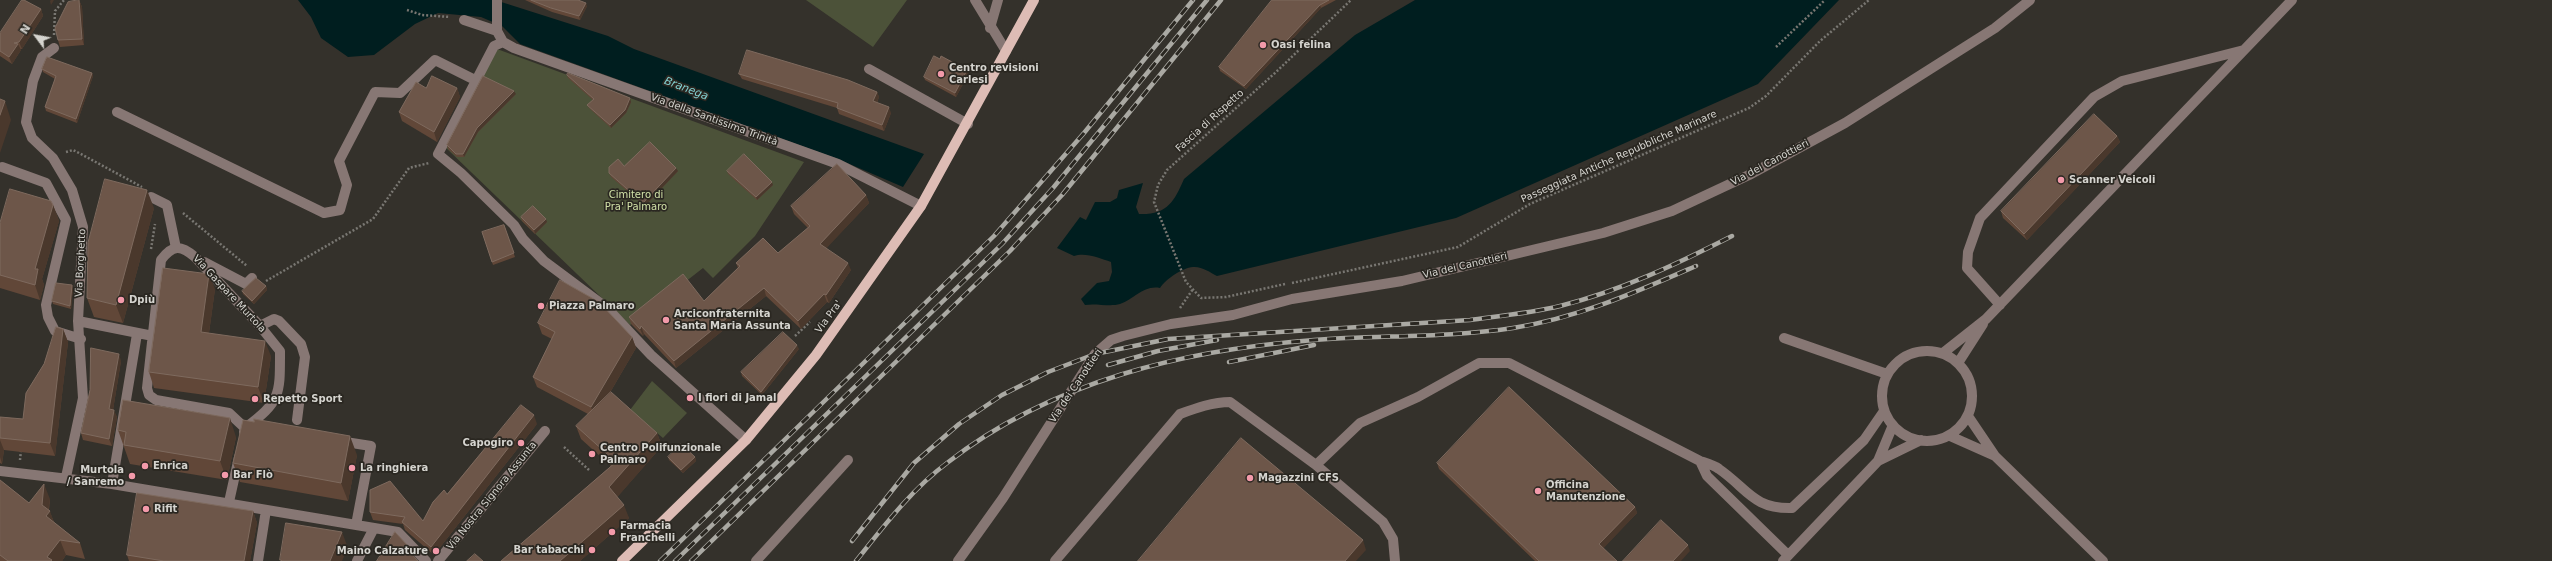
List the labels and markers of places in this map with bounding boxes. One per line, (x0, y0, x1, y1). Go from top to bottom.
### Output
place label: Oasi felina (1271, 39, 1331, 51)
marker: Oasi felina (1258, 40, 1268, 50)
place label: Centro revisioni Carlesi (949, 62, 1039, 86)
marker: Centro revisioni Carlesi (936, 69, 946, 79)
place label: Scanner Veicoli (2069, 174, 2155, 186)
marker: Scanner Veicoli (2056, 175, 2066, 185)
place label: Dpiù (129, 294, 155, 306)
marker: Dpiù (116, 295, 126, 305)
place label: Piazza Palmaro (549, 300, 635, 312)
marker: Piazza Palmaro (536, 301, 546, 311)
place label: Arciconfraternita Santa Maria Assunta (674, 308, 791, 332)
marker: Arciconfraternita Santa Maria Assunta (661, 315, 671, 325)
place label: I fiori di Jamal (698, 392, 776, 404)
place label: Repetto Sport (263, 393, 342, 405)
marker: I fiori di Jamal (685, 393, 695, 403)
marker: Repetto Sport (250, 394, 260, 404)
place label: Capogiro (462, 437, 513, 449)
marker: Capogiro (516, 438, 526, 448)
place label: Centro Polifunzionale Palmaro (600, 442, 721, 466)
marker: Centro Polifunzionale Palmaro (587, 449, 597, 459)
place label: Enrica (153, 460, 188, 472)
marker: Enrica (140, 461, 150, 471)
place label: La ringhiera (360, 462, 428, 474)
marker: La ringhiera (347, 463, 357, 473)
place label: Murtola / Sanremo (67, 464, 124, 488)
place label: Bar Flò (233, 469, 273, 481)
marker: Bar Flò (220, 470, 230, 480)
marker: Murtola / Sanremo (127, 471, 137, 481)
place label: Magazzini CFS (1258, 472, 1339, 484)
marker: Magazzini CFS (1245, 473, 1255, 483)
place label: Officina Manutenzione (1546, 479, 1626, 502)
marker: Officina Manutenzione (1533, 486, 1543, 496)
place label: Rifit (154, 503, 177, 515)
marker: Rifit (141, 504, 151, 514)
place label: Farmacia Franchelli (620, 520, 675, 544)
marker: Farmacia Franchelli (607, 527, 617, 537)
place label: Bar tabacchi (513, 544, 584, 556)
place label: Maino Calzature (337, 545, 428, 557)
marker: Bar tabacchi (587, 545, 597, 555)
marker: Maino Calzature (431, 546, 441, 556)

